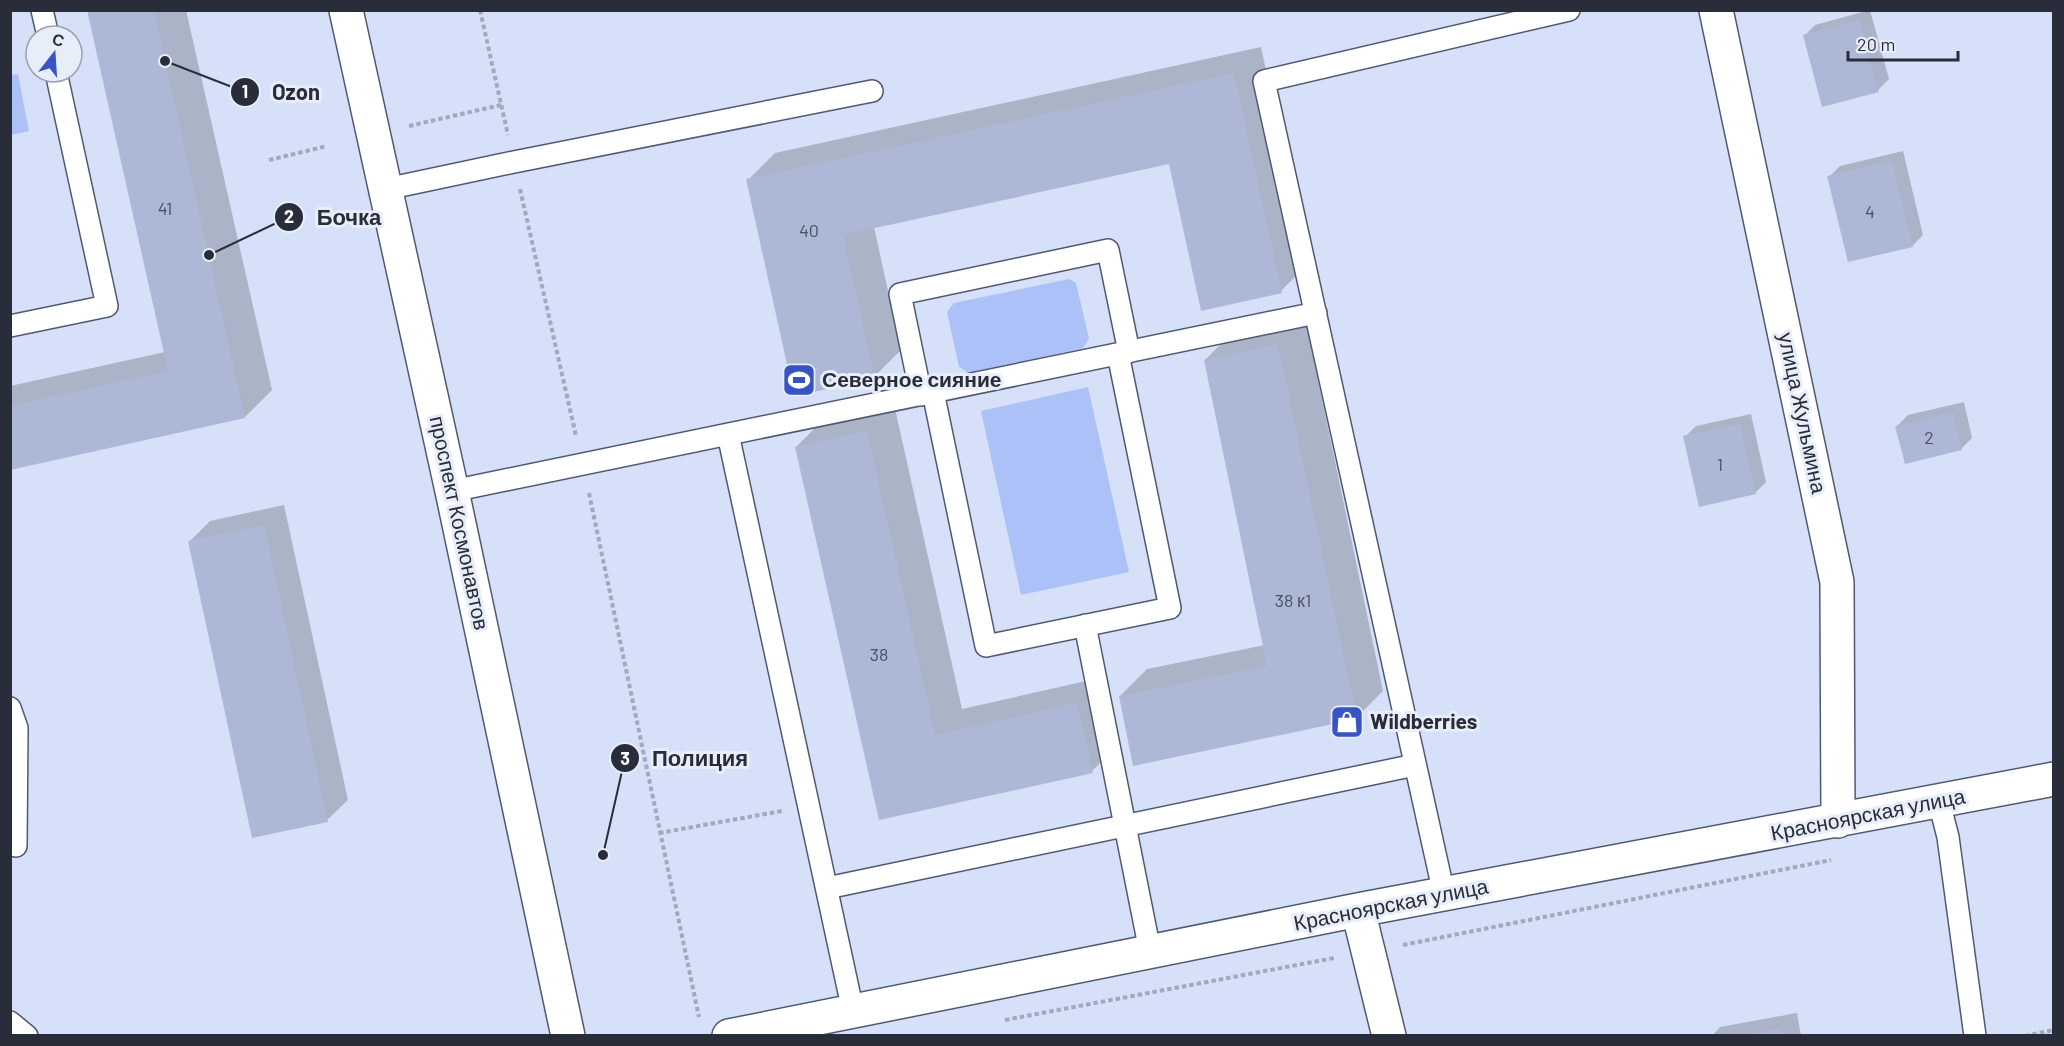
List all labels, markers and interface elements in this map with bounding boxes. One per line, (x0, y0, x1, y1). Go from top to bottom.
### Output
north arrow (24, 24, 84, 84)
scale bar (1848, 24, 1958, 62)
text: С (50, 28, 67, 50)
text: 20 m (1857, 33, 1895, 55)
callout: Ozon (230, 72, 332, 112)
text: Ozon (272, 78, 320, 104)
text: 1 (242, 80, 248, 102)
house number: 41 (158, 197, 172, 219)
callout: Бочка (274, 197, 393, 237)
house number: 4 (1865, 200, 1875, 222)
text: Бочка (317, 203, 382, 229)
text: 2 (284, 205, 294, 227)
house number: 40 (799, 219, 819, 241)
street label: улица Жульмина (1774, 330, 1833, 496)
sports icon: Северное сияние (781, 362, 817, 398)
place label: Северное сияние (822, 366, 1002, 391)
street label: проспект Космонавтов (426, 413, 495, 632)
house number: 2 (1924, 426, 1934, 448)
house number: 1 (1717, 453, 1723, 475)
house number: 38 к1 (1275, 589, 1311, 611)
house number: 38 (870, 643, 888, 665)
shop icon: Wildberries (1329, 704, 1365, 740)
place label: Wildberries (1370, 708, 1477, 733)
callout: Полиция (610, 738, 760, 778)
text: Полиция (652, 744, 748, 771)
text: 3 (620, 747, 630, 769)
street label: Красноярская улица (1768, 782, 1967, 845)
street label: Красноярская улица (1291, 872, 1490, 935)

